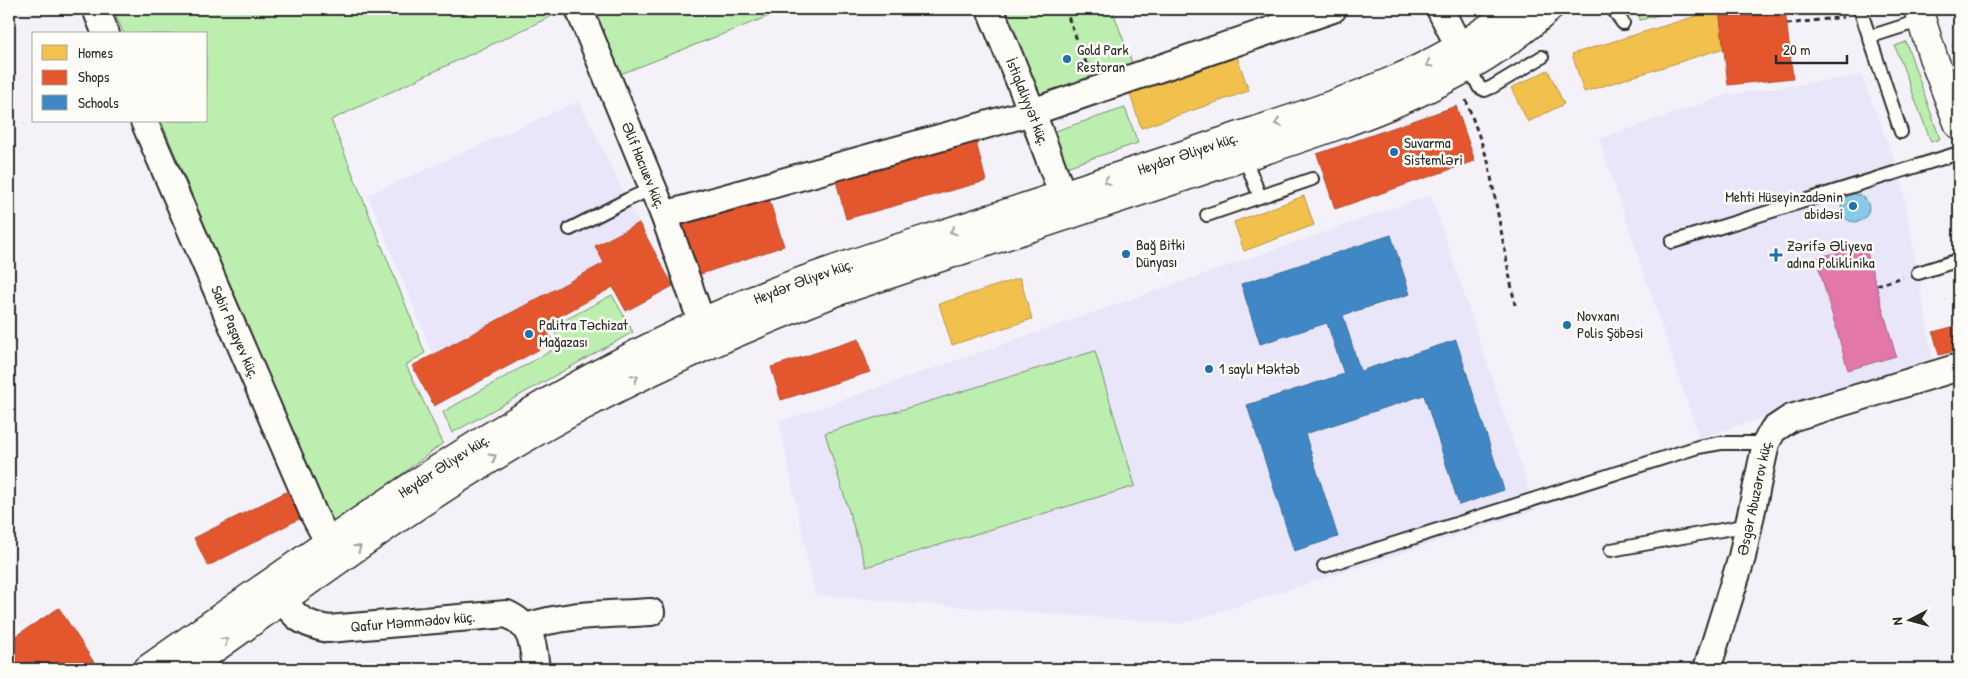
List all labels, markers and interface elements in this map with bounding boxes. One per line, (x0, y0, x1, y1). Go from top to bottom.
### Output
legend (32, 32, 208, 122)
scale bar (1776, 32, 1847, 64)
place label: Gold Park Restoran (1077, 39, 1129, 77)
text: 20 m (1783, 39, 1810, 60)
text: Homes (78, 42, 113, 63)
marker: Gold Park Restoran (1061, 53, 1073, 65)
street label: İstiqlaliyyət küç. (1001, 54, 1055, 149)
one-way arrow (1426, 58, 1435, 68)
text: Shops (78, 66, 110, 87)
text: Schools (78, 92, 119, 113)
street label: Əlif Hacıuev küç. (617, 118, 671, 212)
one-way arrow (1274, 118, 1283, 128)
street label: Heydər Əliyev küç. (1135, 126, 1240, 180)
place label: Suvarma Sistemləri (1404, 132, 1463, 170)
marker: Suvarma Sistemləri (1388, 146, 1400, 158)
one-way arrow (1104, 175, 1112, 185)
place label: Mehti Hüseyinzadənin abidəsi (1725, 186, 1843, 224)
marker: Mehti Hüseyinzadənin abidəsi (1847, 200, 1859, 212)
one-way arrow (949, 225, 958, 235)
place label: Bağ Bitki Dünyası (1136, 234, 1185, 272)
place label: Zərifə Əliyeva adına Poliklinika (1787, 235, 1875, 273)
marker: Bağ Bitki Dünyası (1120, 248, 1132, 260)
marker: Zərifə Əliyeva adına Poliklinika (1769, 248, 1783, 262)
street label: Heydər Əliyev küç. (750, 253, 856, 309)
street label: Sabir Paşayev küç. (206, 282, 265, 382)
place label: Novxanı Polis Şöbəsi (1577, 305, 1643, 343)
place label: Palitra Təchizat Mağazası (539, 314, 629, 352)
marker: Novxanı Polis Şöbəsi (1561, 319, 1573, 331)
marker: Palitra Təchizat Mağazası (523, 328, 535, 340)
place label: 1 saylı Məktəb (1219, 358, 1300, 379)
marker: 1 saylı Məktəb (1203, 363, 1215, 375)
one-way arrow (630, 374, 639, 384)
street label: Heydər Əliyev küç. (394, 428, 493, 503)
street label: Əsgər Abuzərov küç. (1732, 435, 1776, 558)
one-way arrow (487, 454, 496, 464)
one-way arrow (352, 545, 362, 554)
north arrow (1886, 596, 1936, 646)
street label: Qafur Məmmədov küç. (350, 606, 476, 637)
text: N (1887, 616, 1906, 626)
one-way arrow (219, 638, 229, 647)

